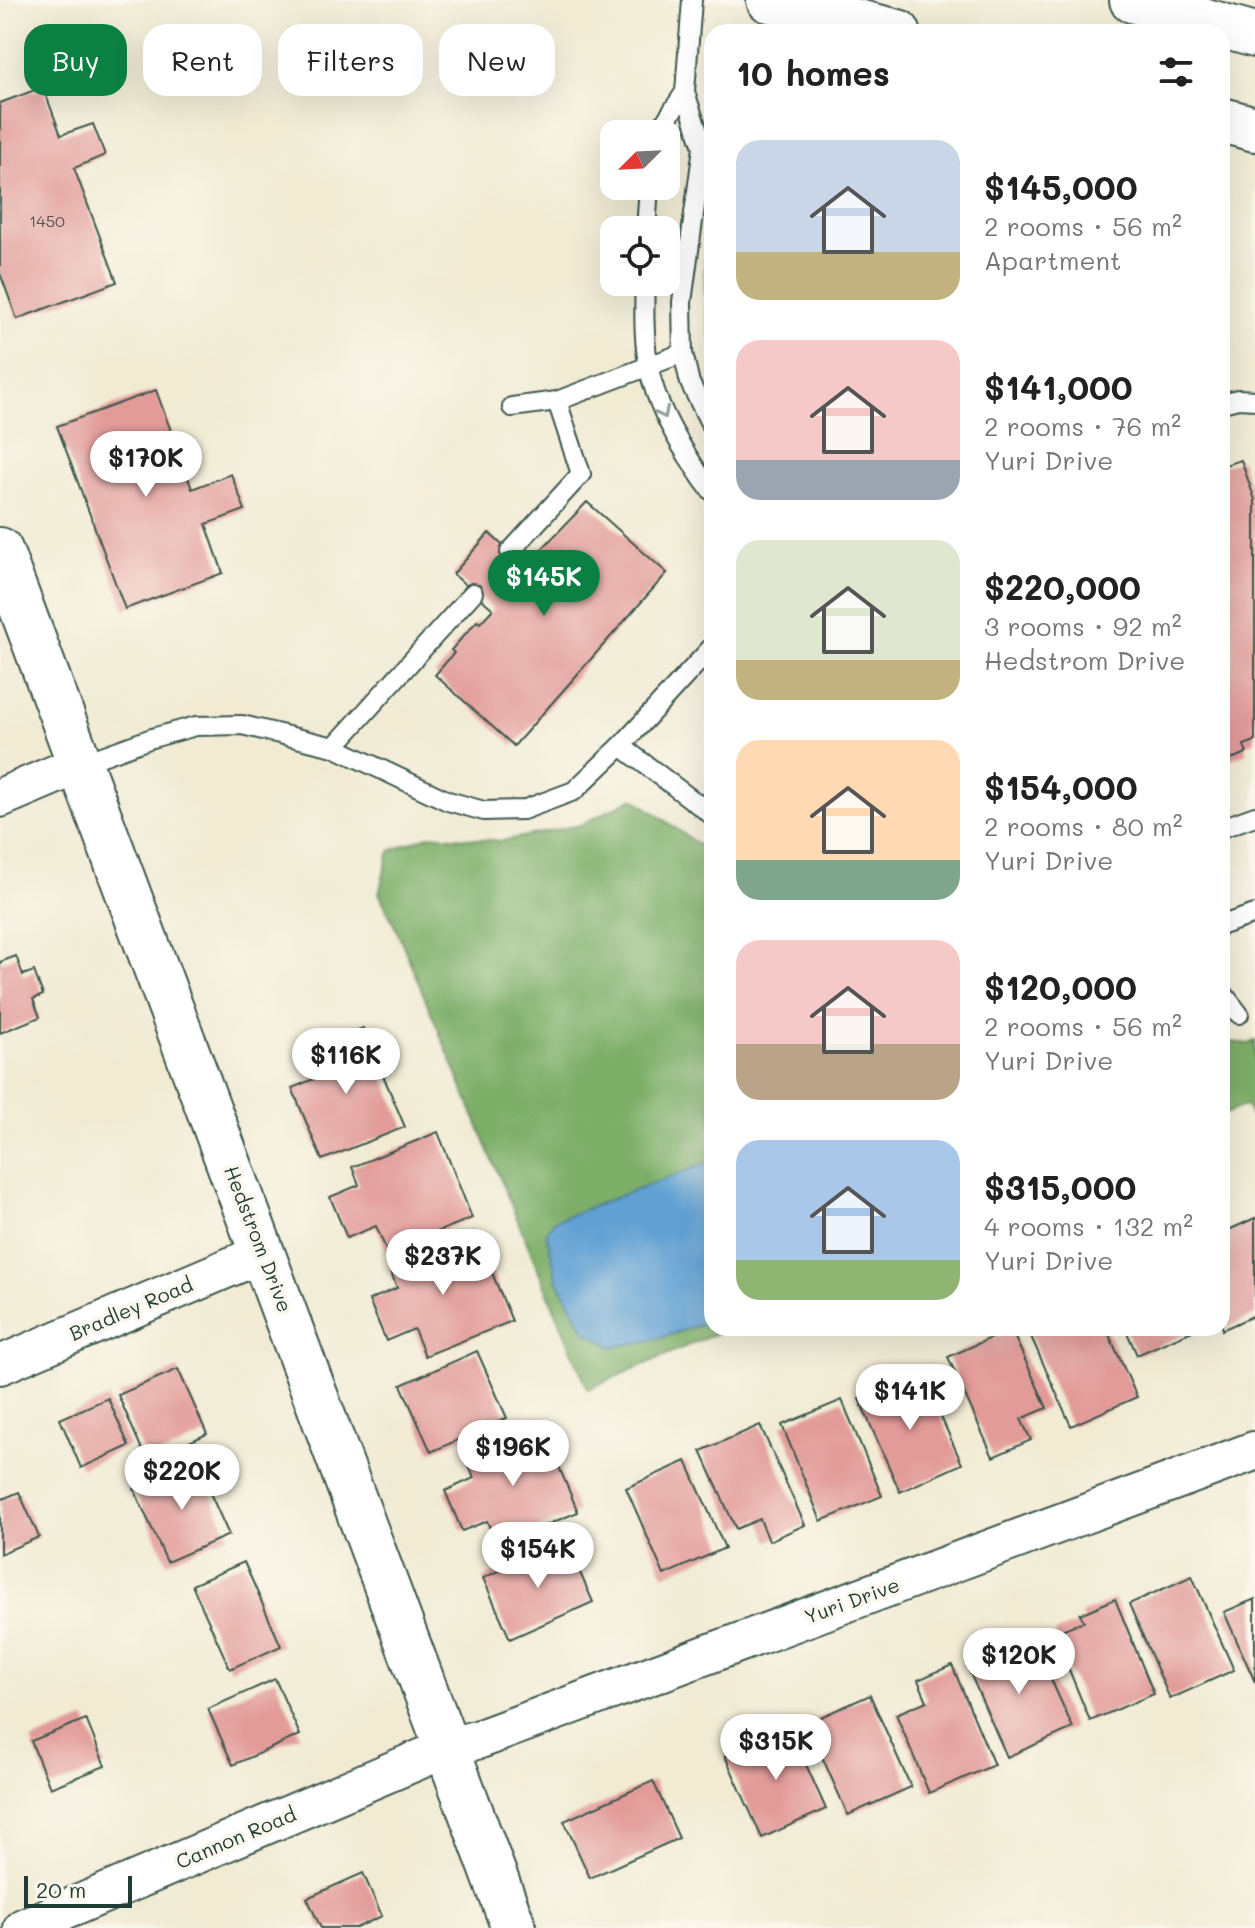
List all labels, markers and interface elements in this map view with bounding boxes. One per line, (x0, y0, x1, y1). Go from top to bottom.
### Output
chip: Buy (24, 24, 127, 96)
chip: Rent (143, 24, 262, 96)
chip: Filters (278, 24, 423, 96)
chip: New (439, 24, 555, 96)
text: 10 homes (736, 50, 890, 95)
icon: filters (1154, 50, 1198, 94)
north arrow (600, 120, 680, 200)
map controls (600, 120, 680, 296)
text: $145,000 (984, 164, 1138, 209)
icon: home (800, 172, 896, 268)
text: 2 rooms · 56 m² (984, 209, 1182, 243)
house number: 1450 (29, 210, 65, 231)
button: locate (600, 216, 680, 296)
text: Apartment (984, 243, 1121, 277)
text: $141,000 (984, 364, 1133, 409)
icon: home (800, 372, 896, 468)
one-way arrow (654, 404, 669, 419)
text: 2 rooms · 76 m² (984, 409, 1181, 443)
pin: $170K (90, 431, 202, 499)
text: $170K (108, 440, 184, 474)
text: Yuri Drive (984, 443, 1113, 477)
pin: $145K (488, 550, 600, 618)
text: $145K (506, 559, 582, 593)
text: $220,000 (984, 564, 1141, 609)
icon: home (800, 572, 896, 668)
text: 3 rooms · 92 m² (984, 609, 1182, 643)
text: Hedstrom Drive (984, 643, 1185, 677)
text: $154,000 (984, 764, 1138, 809)
icon: home (800, 772, 896, 868)
text: 2 rooms · 80 m² (984, 809, 1183, 843)
text: Yuri Drive (984, 843, 1113, 877)
text: $120,000 (984, 964, 1137, 1009)
icon: home (800, 972, 896, 1068)
text: 2 rooms · 56 m² (984, 1009, 1182, 1043)
pin: $116K (290, 1028, 402, 1096)
text: $116K (310, 1037, 382, 1071)
text: Yuri Drive (984, 1043, 1113, 1077)
street label: Hedstrom Drive (219, 1162, 299, 1316)
text: $315,000 (984, 1164, 1136, 1209)
icon: home (800, 1172, 896, 1268)
text: 4 rooms · 132 m² (984, 1209, 1193, 1243)
pin: $237K (387, 1229, 499, 1297)
text: $237K (404, 1238, 482, 1272)
text: Yuri Drive (984, 1243, 1113, 1277)
street label: Bradley Road (65, 1270, 196, 1346)
pin: $141K (854, 1364, 966, 1432)
text: $141K (874, 1373, 946, 1407)
pin: $196K (457, 1420, 569, 1488)
text: $196K (475, 1429, 551, 1463)
pin: $220K (126, 1444, 238, 1512)
text: $220K (143, 1453, 221, 1487)
pin: $154K (482, 1522, 594, 1590)
text: $154K (500, 1531, 576, 1565)
street label: Yuri Drive (800, 1571, 903, 1629)
pin: $120K (963, 1628, 1075, 1696)
text: $120K (981, 1637, 1057, 1671)
pin: $315K (720, 1714, 832, 1782)
text: $315K (738, 1723, 814, 1757)
street label: Cannon Road (172, 1800, 300, 1874)
scale bar (24, 1872, 132, 1908)
text: 20 m (36, 1875, 86, 1904)

